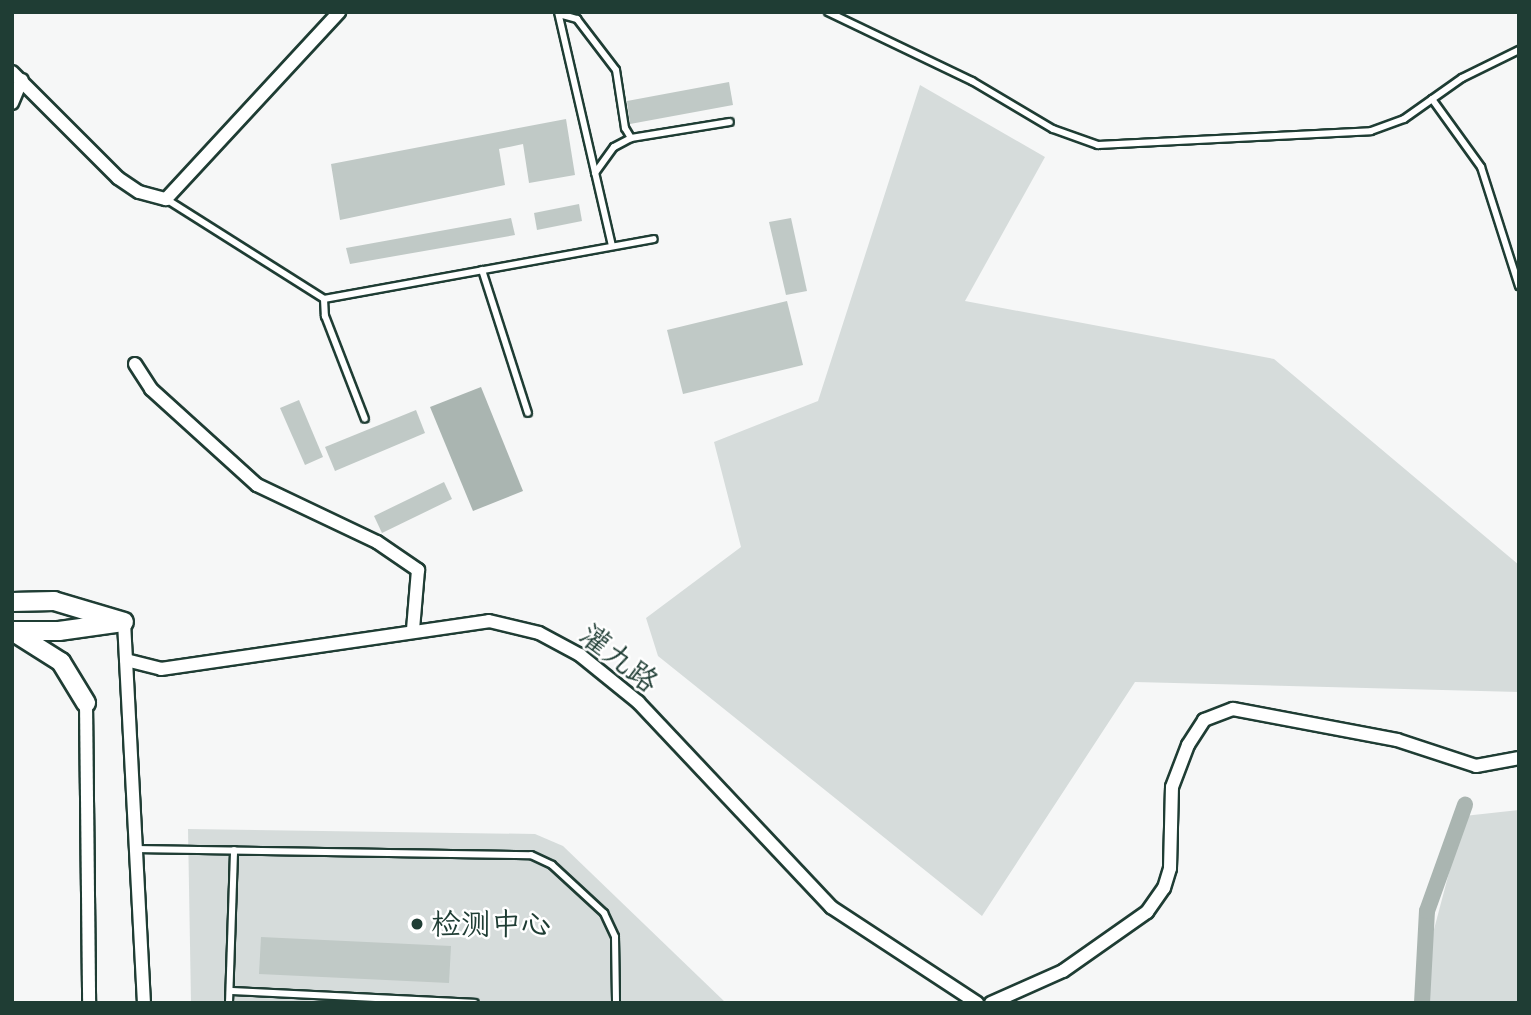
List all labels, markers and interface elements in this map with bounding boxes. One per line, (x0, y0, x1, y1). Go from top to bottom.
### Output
street label: 灌九路 (572, 616, 666, 700)
place label: 检测中心 (431, 906, 551, 942)
marker: 检测中心 (409, 916, 425, 932)

